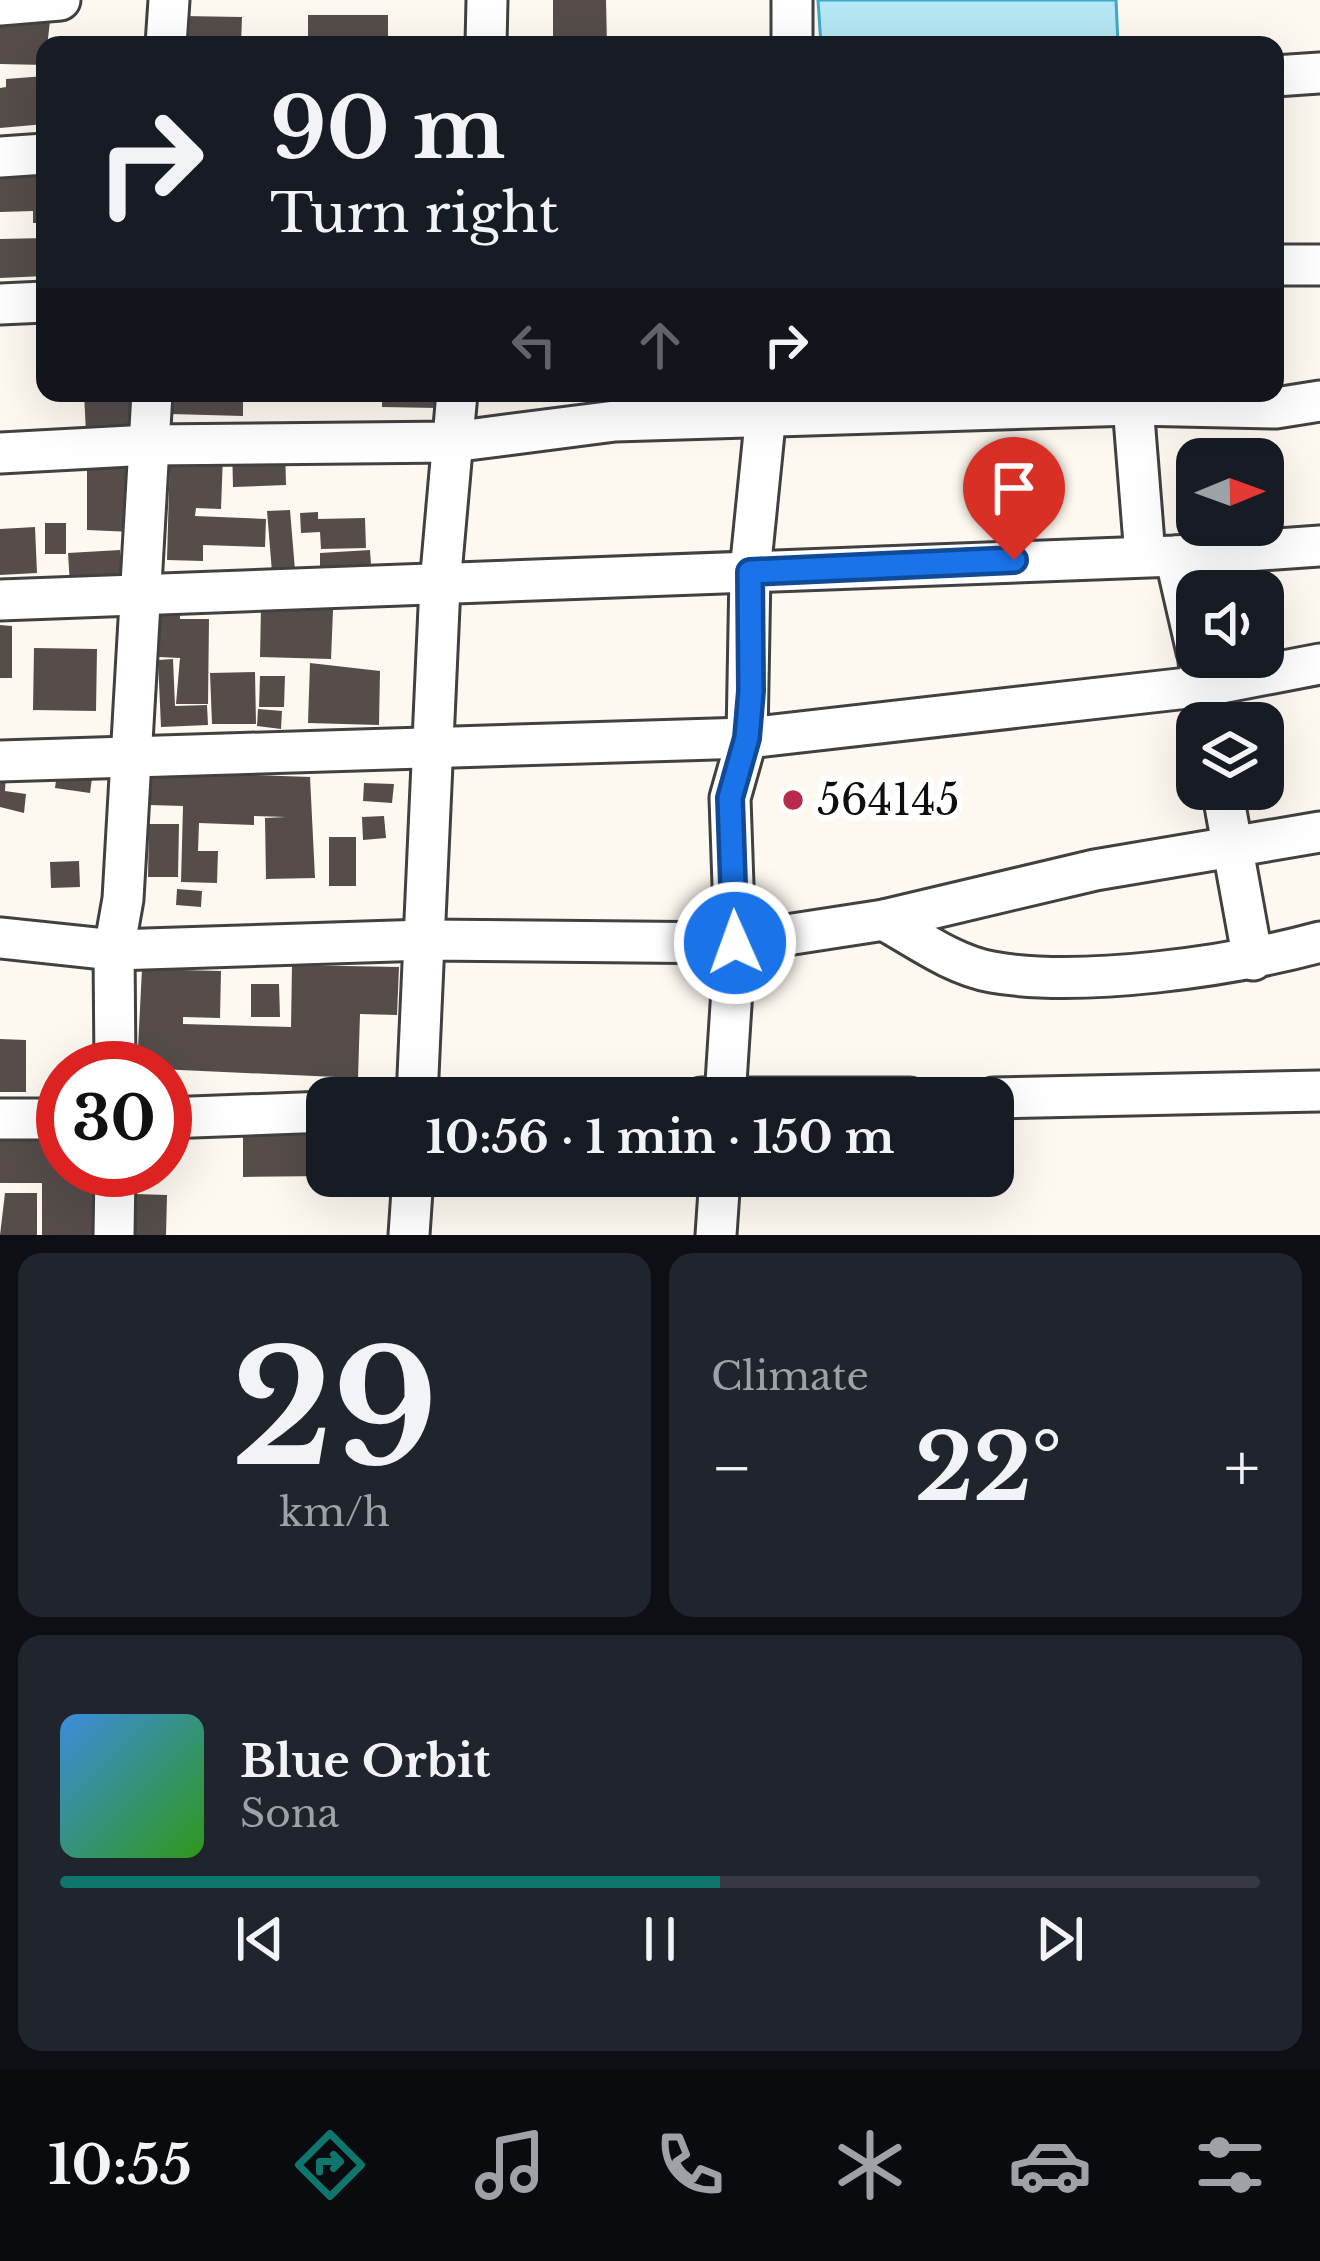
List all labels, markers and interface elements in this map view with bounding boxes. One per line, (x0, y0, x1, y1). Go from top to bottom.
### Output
text: 90 m (270, 77, 505, 181)
icon: right (72, 84, 228, 240)
text: Turn right (270, 180, 559, 247)
icon: left (501, 312, 567, 378)
icon: ahead (627, 312, 693, 378)
icon: right (753, 312, 819, 378)
pin (963, 437, 1065, 560)
north arrow (1176, 438, 1284, 546)
map controls (1176, 438, 1284, 810)
icon: arrive (981, 455, 1047, 521)
button: sound (1176, 570, 1284, 678)
button: layers (1176, 702, 1284, 810)
place label: 564145 (817, 774, 960, 826)
marker: 564145 (780, 787, 806, 813)
position arrow (672, 880, 798, 1006)
speed limit sign: 30 (36, 1041, 192, 1197)
text: 10:56 · 1 min · 150 m (425, 1109, 895, 1165)
text: 29 (231, 1313, 438, 1506)
text: Climate (711, 1352, 869, 1401)
text: 22° (915, 1413, 1062, 1524)
text: − (711, 1427, 753, 1509)
text: + (1224, 1427, 1260, 1509)
text: km/h (279, 1488, 390, 1537)
text: Blue Orbit (240, 1733, 490, 1789)
text: Sona (240, 1789, 339, 1838)
icon: previous (227, 1906, 293, 1972)
icon: pause (627, 1906, 693, 1972)
icon: next (1027, 1906, 1093, 1972)
icon: directions (288, 2123, 372, 2207)
icon: music (468, 2123, 552, 2207)
icon: phone (648, 2123, 732, 2207)
icon: climate (828, 2123, 912, 2207)
icon: car (1008, 2123, 1092, 2207)
icon: filters (1188, 2123, 1272, 2207)
text: 10:55 (48, 2132, 192, 2199)

